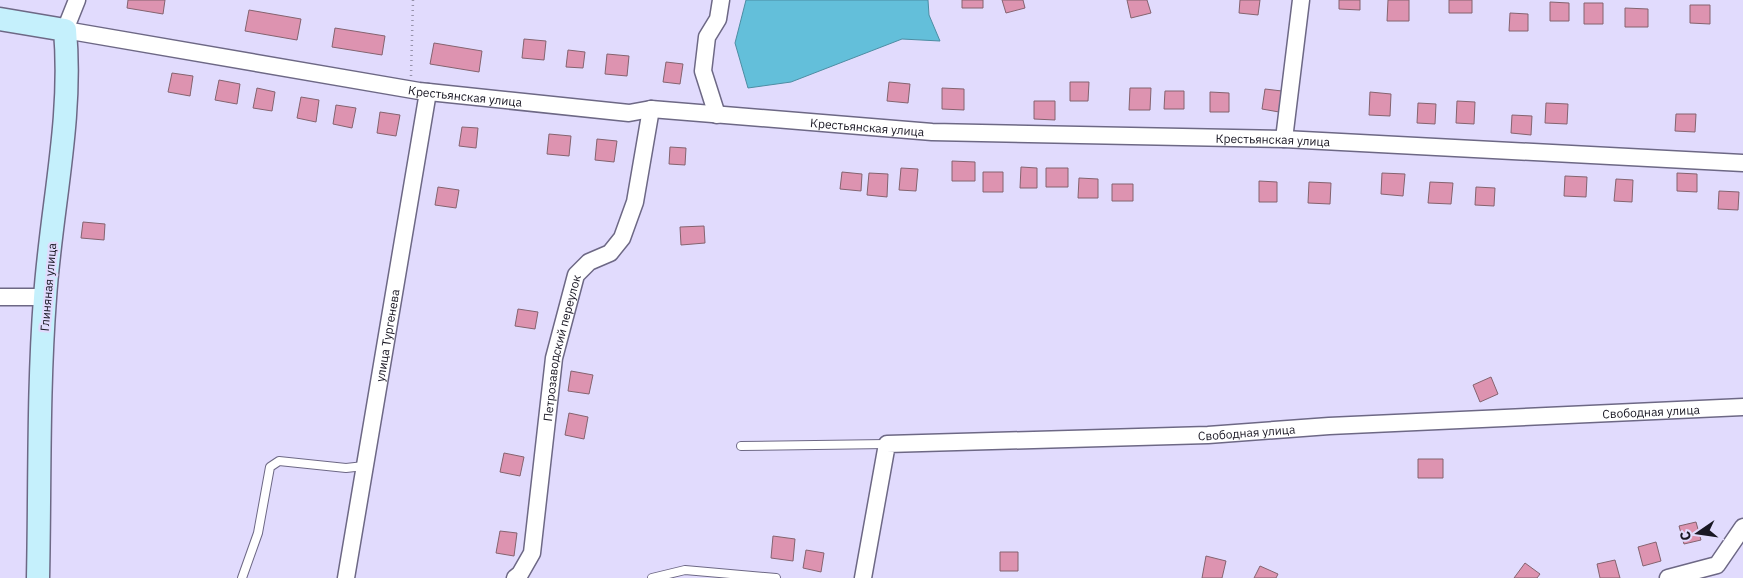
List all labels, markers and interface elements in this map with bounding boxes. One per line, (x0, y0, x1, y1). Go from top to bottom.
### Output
street label: Крестьянская улица (407, 82, 524, 109)
street label: Крестьянская улица (810, 115, 925, 139)
street label: Крестьянская улица (1216, 130, 1331, 149)
street label: Глиняная улица (37, 242, 59, 332)
street label: Петрозаводский переулок (539, 273, 583, 422)
street label: улица Тургенева (372, 287, 402, 383)
street label: Свободная улица (1602, 401, 1701, 421)
street label: Свободная улица (1198, 421, 1296, 443)
north arrow (1673, 508, 1723, 558)
text: С (1676, 529, 1695, 542)

